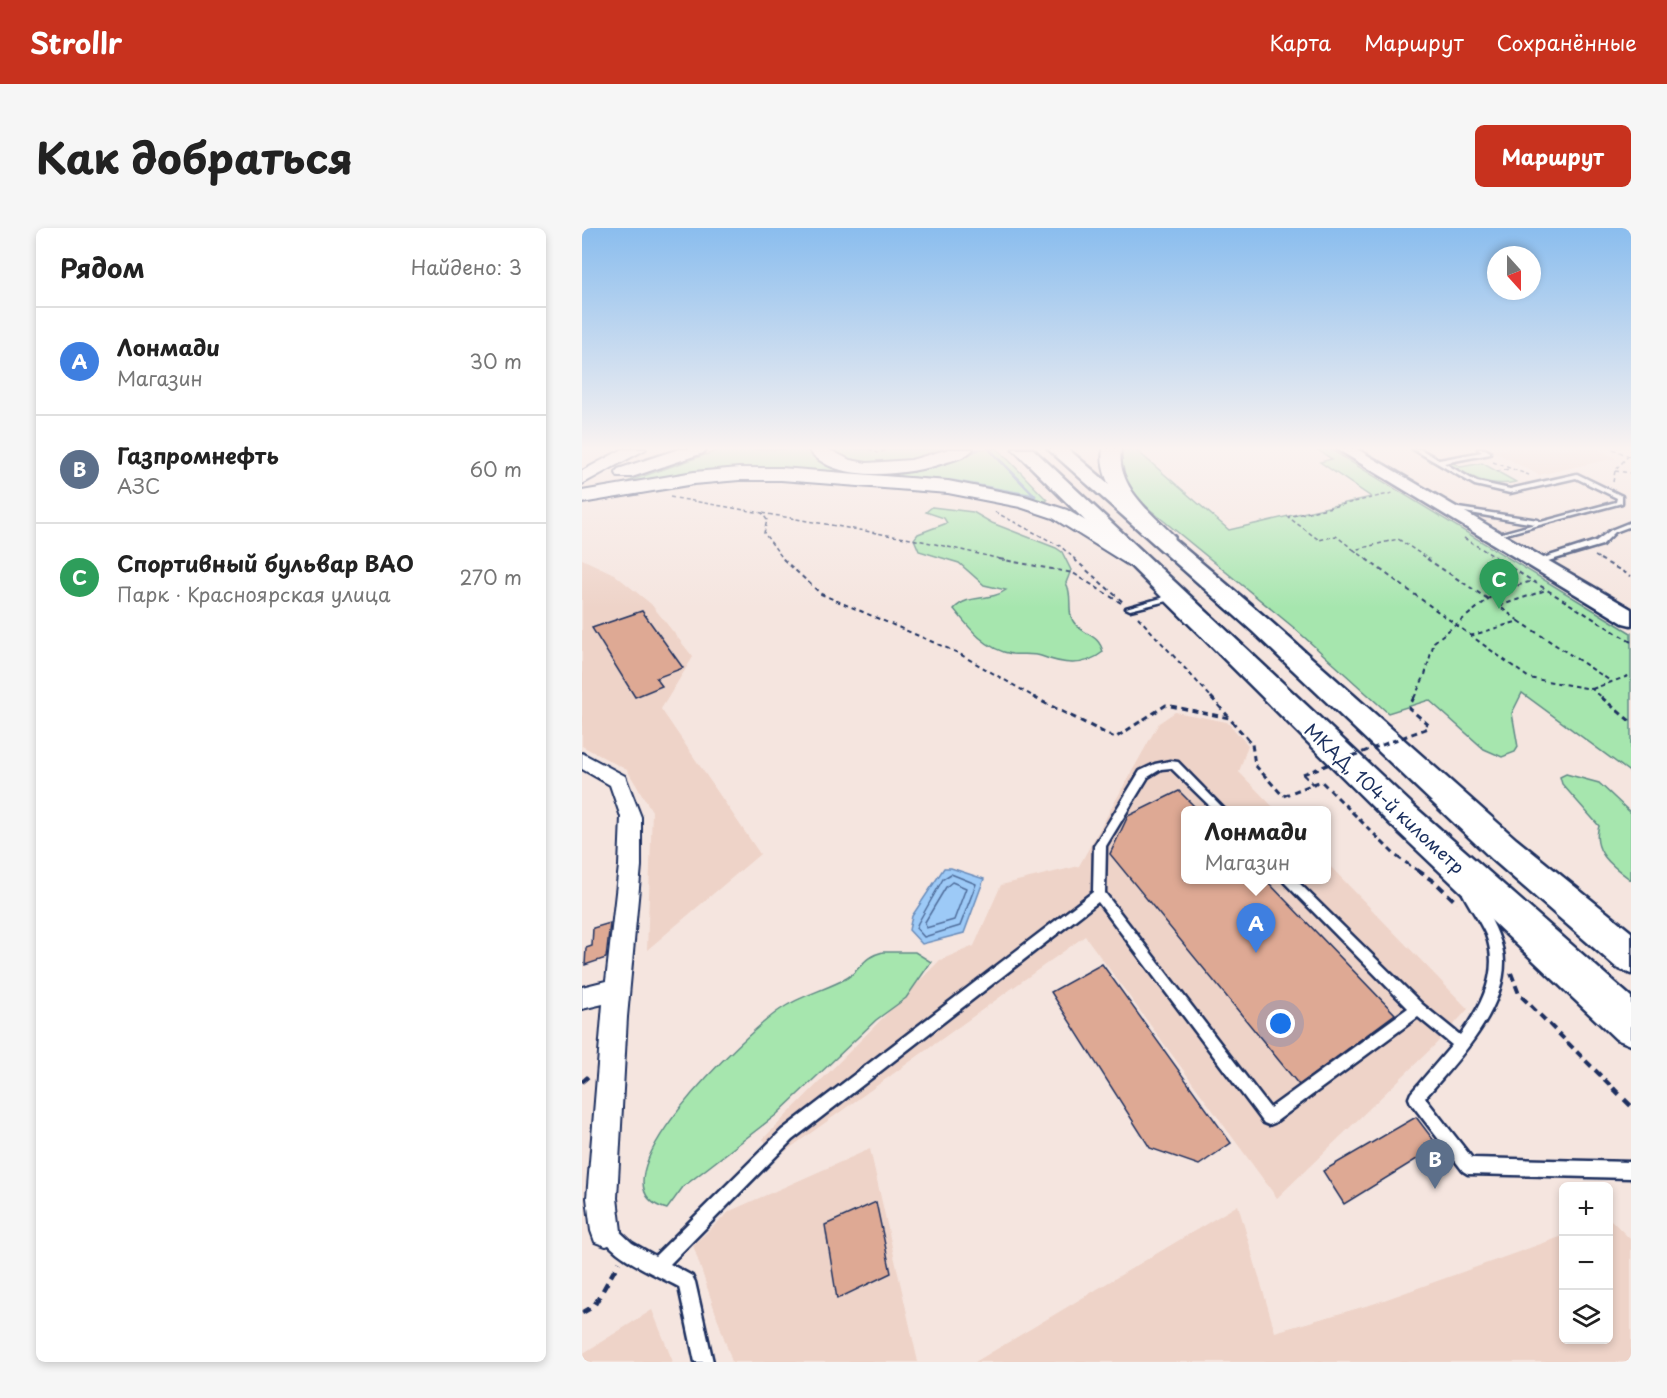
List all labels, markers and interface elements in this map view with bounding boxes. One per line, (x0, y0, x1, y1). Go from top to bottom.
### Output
text: Strollr (30, 21, 122, 64)
text: Карта (1270, 26, 1331, 58)
text: Маршрут (1364, 26, 1464, 58)
text: Сохранённые (1497, 26, 1637, 58)
text: Как добраться (36, 125, 353, 188)
button: Маршрут (1475, 125, 1631, 187)
north arrow (1487, 246, 1541, 300)
text: Рядом (60, 248, 145, 287)
text: Найдено: 3 (411, 252, 522, 282)
text: Лонмади (117, 330, 220, 363)
text: A (72, 346, 87, 376)
text: 30 m (469, 346, 522, 376)
text: Магазин (117, 363, 203, 393)
text: Газпромнефть (117, 438, 279, 471)
text: B (73, 454, 86, 484)
text: 60 m (470, 454, 522, 484)
text: АЗС (117, 471, 160, 501)
text: Спортивный бульвар ВАО (117, 546, 414, 579)
pin: C (1480, 560, 1518, 609)
text: C (72, 562, 87, 592)
text: 270 m (459, 562, 522, 592)
text: Парк · Красноярская улица (117, 579, 391, 609)
street label: МКАД, 104-й километр (1299, 716, 1471, 880)
popup (1181, 806, 1331, 884)
text: Лонмади (1204, 814, 1308, 847)
text: Магазин (1204, 847, 1290, 877)
pin: A (1236, 904, 1276, 953)
your location (1266, 1009, 1295, 1038)
pin: B (1416, 1140, 1454, 1189)
map controls (1559, 1182, 1613, 1344)
button: + (1559, 1182, 1613, 1236)
button: − (1559, 1236, 1613, 1290)
button: layers (1559, 1290, 1613, 1344)

